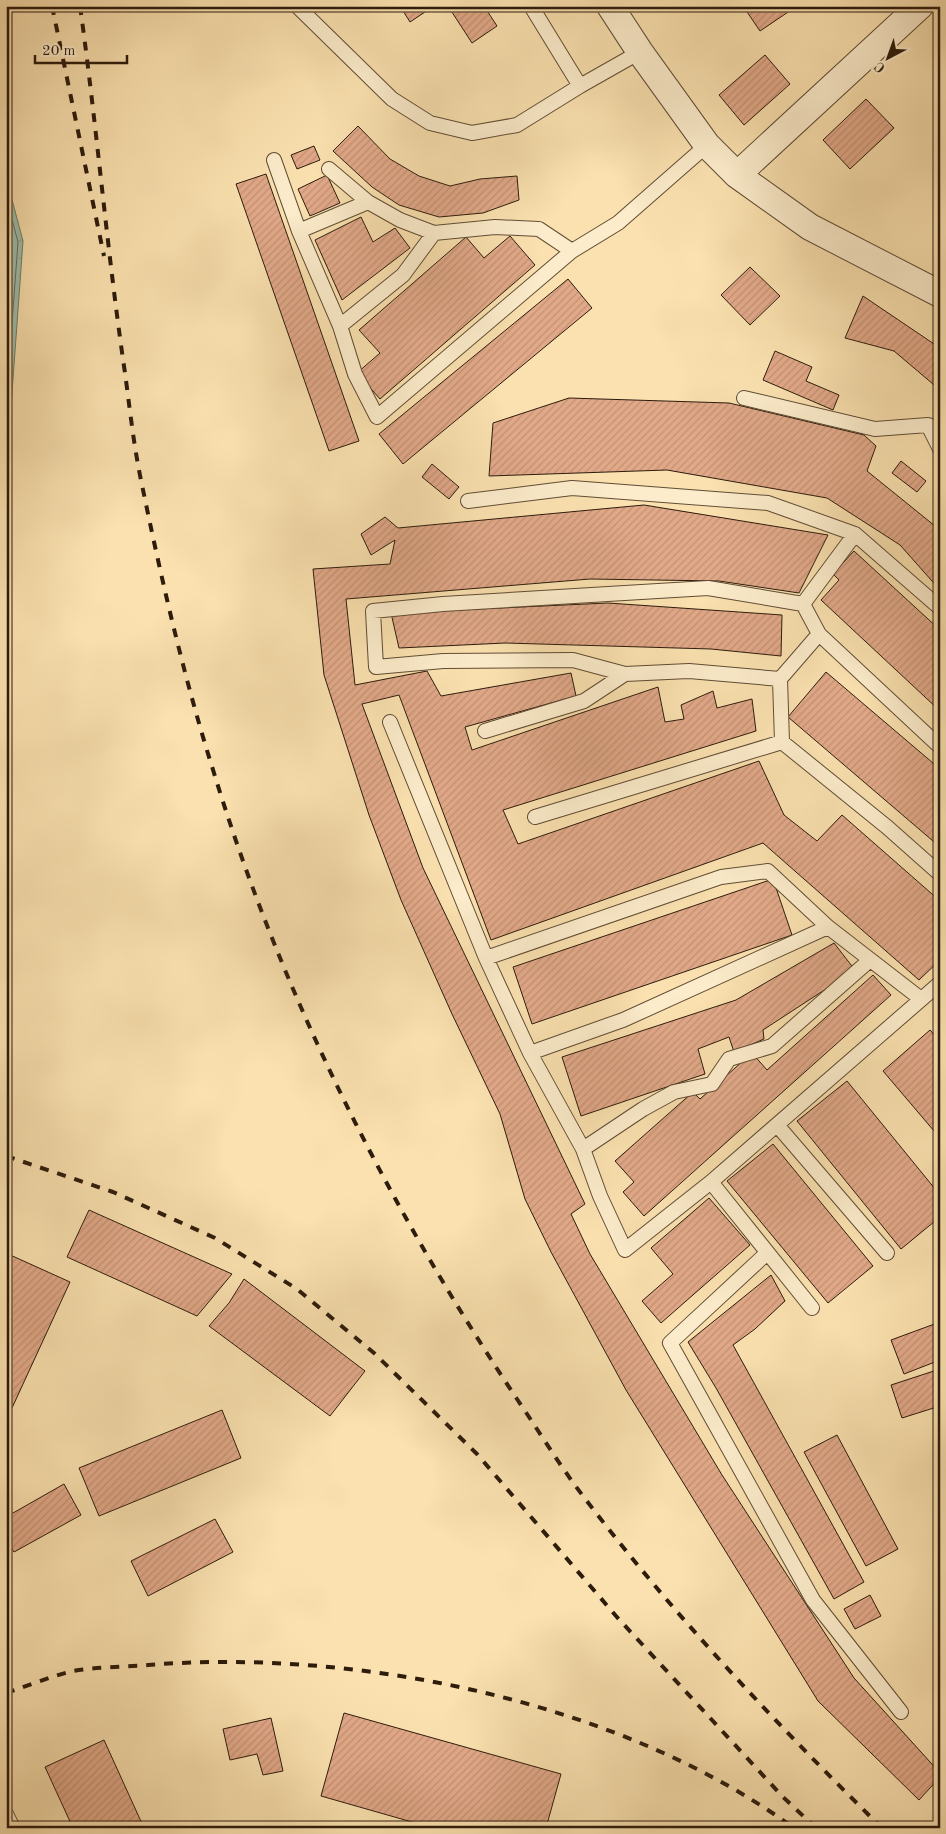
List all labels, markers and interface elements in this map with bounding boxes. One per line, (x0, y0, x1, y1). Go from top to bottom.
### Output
scale bar (35, 32, 128, 64)
north arrow (864, 32, 914, 82)
text: 20 m (42, 44, 76, 59)
text: С (872, 59, 888, 75)

